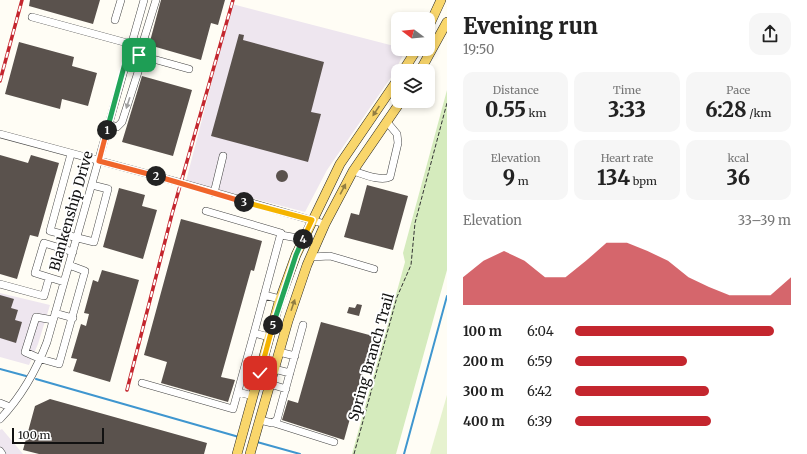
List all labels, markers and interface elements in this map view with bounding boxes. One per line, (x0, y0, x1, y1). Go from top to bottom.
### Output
north arrow (391, 12, 435, 56)
map controls (391, 12, 435, 108)
text: Evening run (463, 12, 598, 40)
button: share (749, 13, 791, 55)
pin (122, 38, 156, 72)
text: 19:50 (463, 41, 494, 58)
icon: arrive (128, 44, 150, 66)
button: layers (391, 64, 435, 108)
text: Distance (493, 83, 539, 97)
text: Time (613, 83, 641, 97)
text: Pace (726, 83, 750, 97)
one-way arrow (125, 97, 131, 109)
text: 0.55 (485, 97, 526, 122)
text: 3:33 (608, 97, 646, 122)
text: 6:28 (705, 97, 747, 122)
one-way arrow (372, 106, 380, 116)
text: km (526, 106, 546, 120)
text: /km (747, 106, 771, 120)
pin: 1 (97, 120, 117, 140)
text: 1 (104, 123, 110, 137)
street label: Blankenship Drive (45, 149, 97, 273)
text: Elevation (491, 151, 541, 165)
text: Heart rate (601, 151, 653, 165)
text: kcal (728, 151, 749, 165)
text: 9 (503, 165, 515, 190)
text: 134 (597, 165, 630, 190)
text: 36 (727, 165, 750, 190)
pin: 2 (146, 166, 166, 186)
text: 2 (153, 169, 159, 183)
text: m (515, 174, 529, 188)
text: bpm (630, 174, 657, 188)
one-way arrow (340, 184, 346, 195)
pin: 3 (234, 192, 254, 212)
text: 3 (241, 195, 247, 209)
text: Elevation (463, 212, 522, 229)
text: 33–39 m (738, 212, 791, 229)
pin: 4 (293, 229, 313, 249)
text: 4 (300, 232, 307, 246)
street label: Spring Branch Trail (344, 290, 398, 423)
one-way arrow (290, 299, 296, 311)
pin: 5 (263, 315, 283, 335)
text: 5 (270, 318, 276, 332)
text: 100 m (463, 323, 502, 340)
text: 6:04 (527, 323, 554, 340)
text: 200 m (463, 353, 504, 370)
text: 6:59 (527, 353, 552, 370)
pin (243, 356, 277, 390)
icon: check (249, 362, 271, 384)
text: 300 m (463, 383, 504, 400)
text: 6:42 (527, 383, 552, 400)
text: 400 m (463, 413, 505, 430)
text: 6:39 (527, 413, 552, 430)
scale bar (12, 426, 104, 445)
text: 100 m (18, 428, 50, 442)

